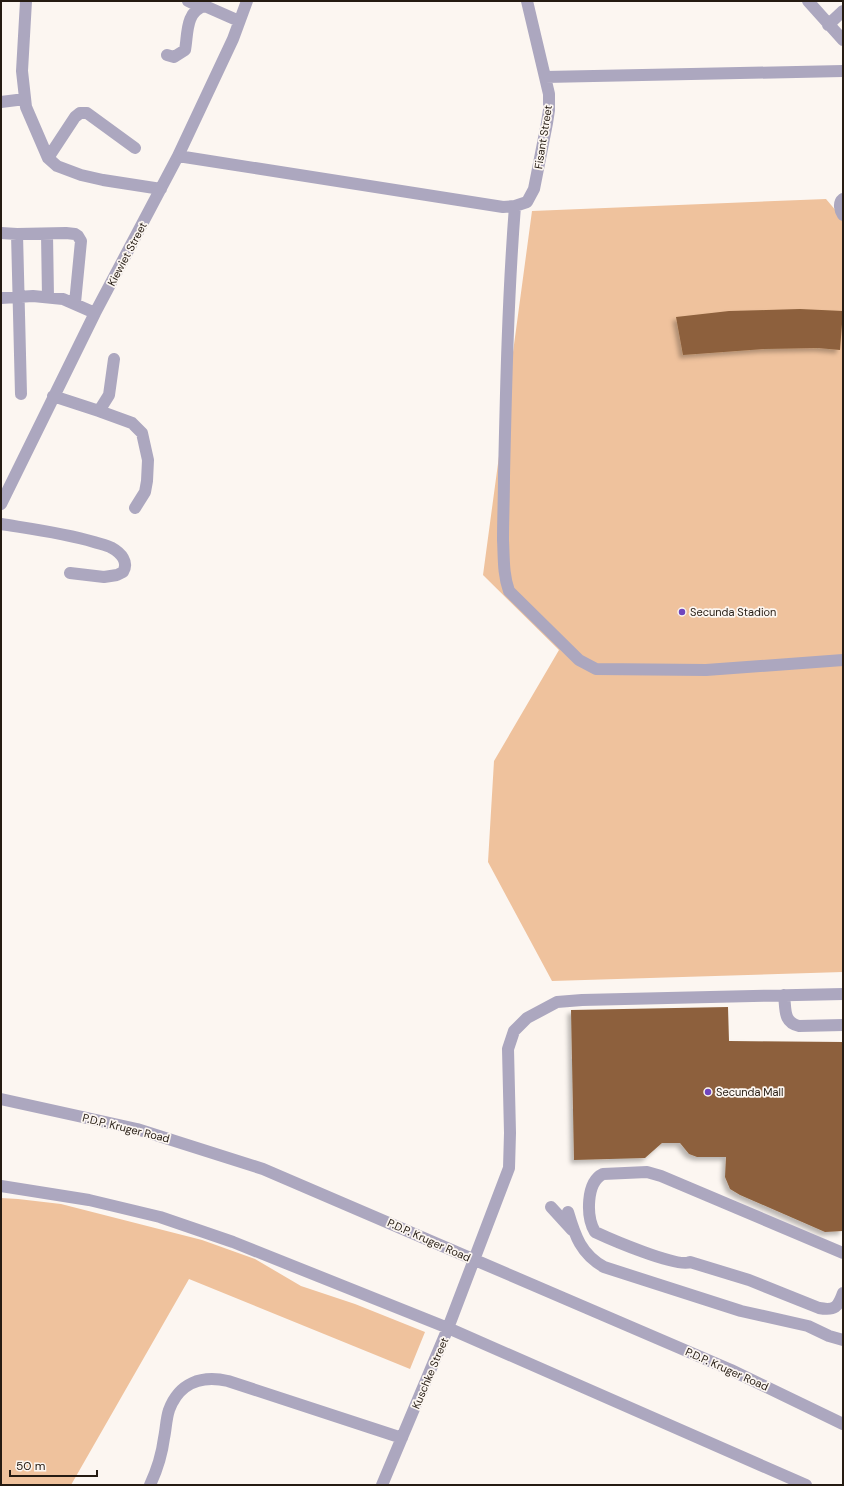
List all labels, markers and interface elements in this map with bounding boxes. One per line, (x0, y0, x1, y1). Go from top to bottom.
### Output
street label: Fisant Street (531, 104, 555, 170)
street label: Kiewiet Street (104, 220, 150, 288)
place label: Secunda Stadion (690, 605, 776, 619)
marker: Secunda Stadion (677, 607, 687, 617)
place label: Secunda Mall (716, 1085, 784, 1099)
marker: Secunda Mall (703, 1087, 713, 1097)
street label: P.D.P. Kruger Road (81, 1110, 171, 1146)
street label: P.D.P. Kruger Road (385, 1215, 473, 1265)
street label: Kuschke Street (409, 1335, 451, 1411)
street label: P.D.P. Kruger Road (683, 1344, 771, 1394)
scale bar (10, 1452, 97, 1478)
text: 50 m (16, 1458, 45, 1474)

